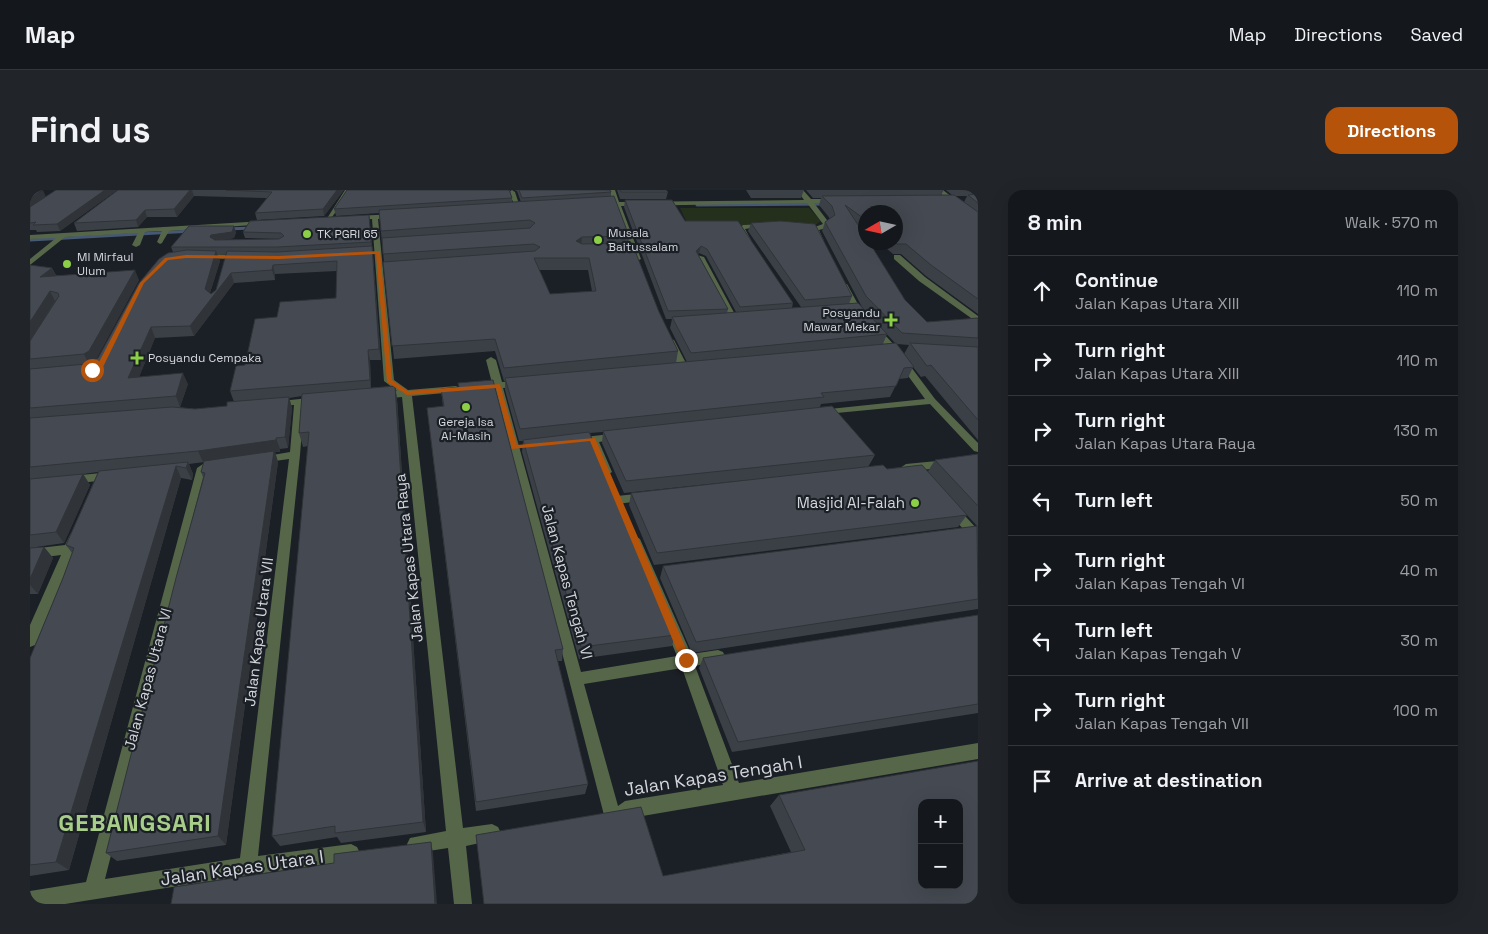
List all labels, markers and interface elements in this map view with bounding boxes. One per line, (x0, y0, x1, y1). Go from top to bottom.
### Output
text: Map (25, 19, 75, 50)
text: Map (1229, 23, 1266, 46)
text: Directions (1294, 23, 1383, 46)
text: Saved (1411, 23, 1463, 46)
button: Directions (1325, 107, 1458, 154)
text: Find us (30, 108, 151, 152)
north arrow (858, 205, 903, 250)
text: 8 min (1028, 209, 1082, 236)
text: Walk · 570 m (1345, 212, 1438, 233)
place label: Musala Baitussalam (608, 225, 678, 255)
place label: TK PGRI 65 (317, 226, 378, 242)
marker: TK PGRI 65 (301, 228, 313, 240)
marker: Musala Baitussalam (592, 234, 604, 246)
place label: MI Mirfaul Ulum (77, 249, 133, 279)
marker: MI Mirfaul Ulum (61, 258, 73, 270)
text: Continue (1075, 268, 1158, 293)
icon: ahead (1028, 277, 1056, 305)
text: 110 m (1396, 280, 1438, 301)
text: Jalan Kapas Utara XIII (1075, 293, 1239, 314)
place label: Posyandu Mawar Mekar (804, 305, 880, 335)
marker: Posyandu Mawar Mekar (884, 313, 898, 327)
text: Turn right (1075, 338, 1165, 363)
icon: right (1028, 347, 1056, 375)
place label: Posyandu Cempaka (148, 350, 262, 366)
text: 110 m (1396, 350, 1438, 371)
marker: Posyandu Cempaka (130, 351, 144, 365)
route start (81, 359, 104, 382)
text: Jalan Kapas Utara XIII (1075, 363, 1239, 384)
marker: Gereja Isa Al-Masih (460, 401, 472, 413)
text: Turn right (1075, 408, 1165, 433)
place label: Gereja Isa Al-Masih (438, 414, 494, 444)
icon: right (1028, 417, 1056, 445)
text: 130 m (1394, 420, 1438, 441)
text: Jalan Kapas Utara Raya (1075, 433, 1256, 454)
street label: Jalan Kapas Utara Raya (390, 472, 427, 643)
icon: left (1028, 487, 1056, 515)
text: Turn left (1075, 488, 1153, 513)
text: 50 m (1400, 490, 1438, 511)
place label: Masjid Al-Falah (797, 493, 905, 512)
marker: Masjid Al-Falah (909, 497, 921, 509)
street label: Jalan Kapas Tengah VI (538, 502, 597, 661)
text: Turn right (1075, 548, 1165, 573)
street label: Jalan Kapas Utara VII (240, 556, 277, 708)
icon: right (1028, 557, 1056, 585)
text: 40 m (1400, 560, 1438, 581)
text: Jalan Kapas Tengah VI (1075, 573, 1245, 594)
street label: Jalan Kapas Utara VI (119, 606, 176, 752)
text: Turn left (1075, 618, 1153, 643)
icon: left (1028, 627, 1056, 655)
text: 30 m (1400, 630, 1438, 651)
text: Jalan Kapas Tengah V (1075, 643, 1241, 664)
route end (675, 649, 698, 672)
text: Turn right (1075, 688, 1165, 713)
icon: right (1028, 697, 1056, 725)
text: 100 m (1393, 700, 1438, 721)
text: Jalan Kapas Tengah VII (1075, 713, 1249, 734)
street label: Jalan Kapas Tengah I (622, 750, 804, 801)
icon: arrive (1028, 767, 1056, 795)
text: Arrive at destination (1075, 768, 1263, 793)
map controls (918, 799, 963, 889)
button: + (918, 799, 963, 844)
district label: GEBANGSARI (58, 807, 212, 838)
button: − (918, 844, 963, 889)
street label: Jalan Kapas Utara I (159, 845, 325, 890)

